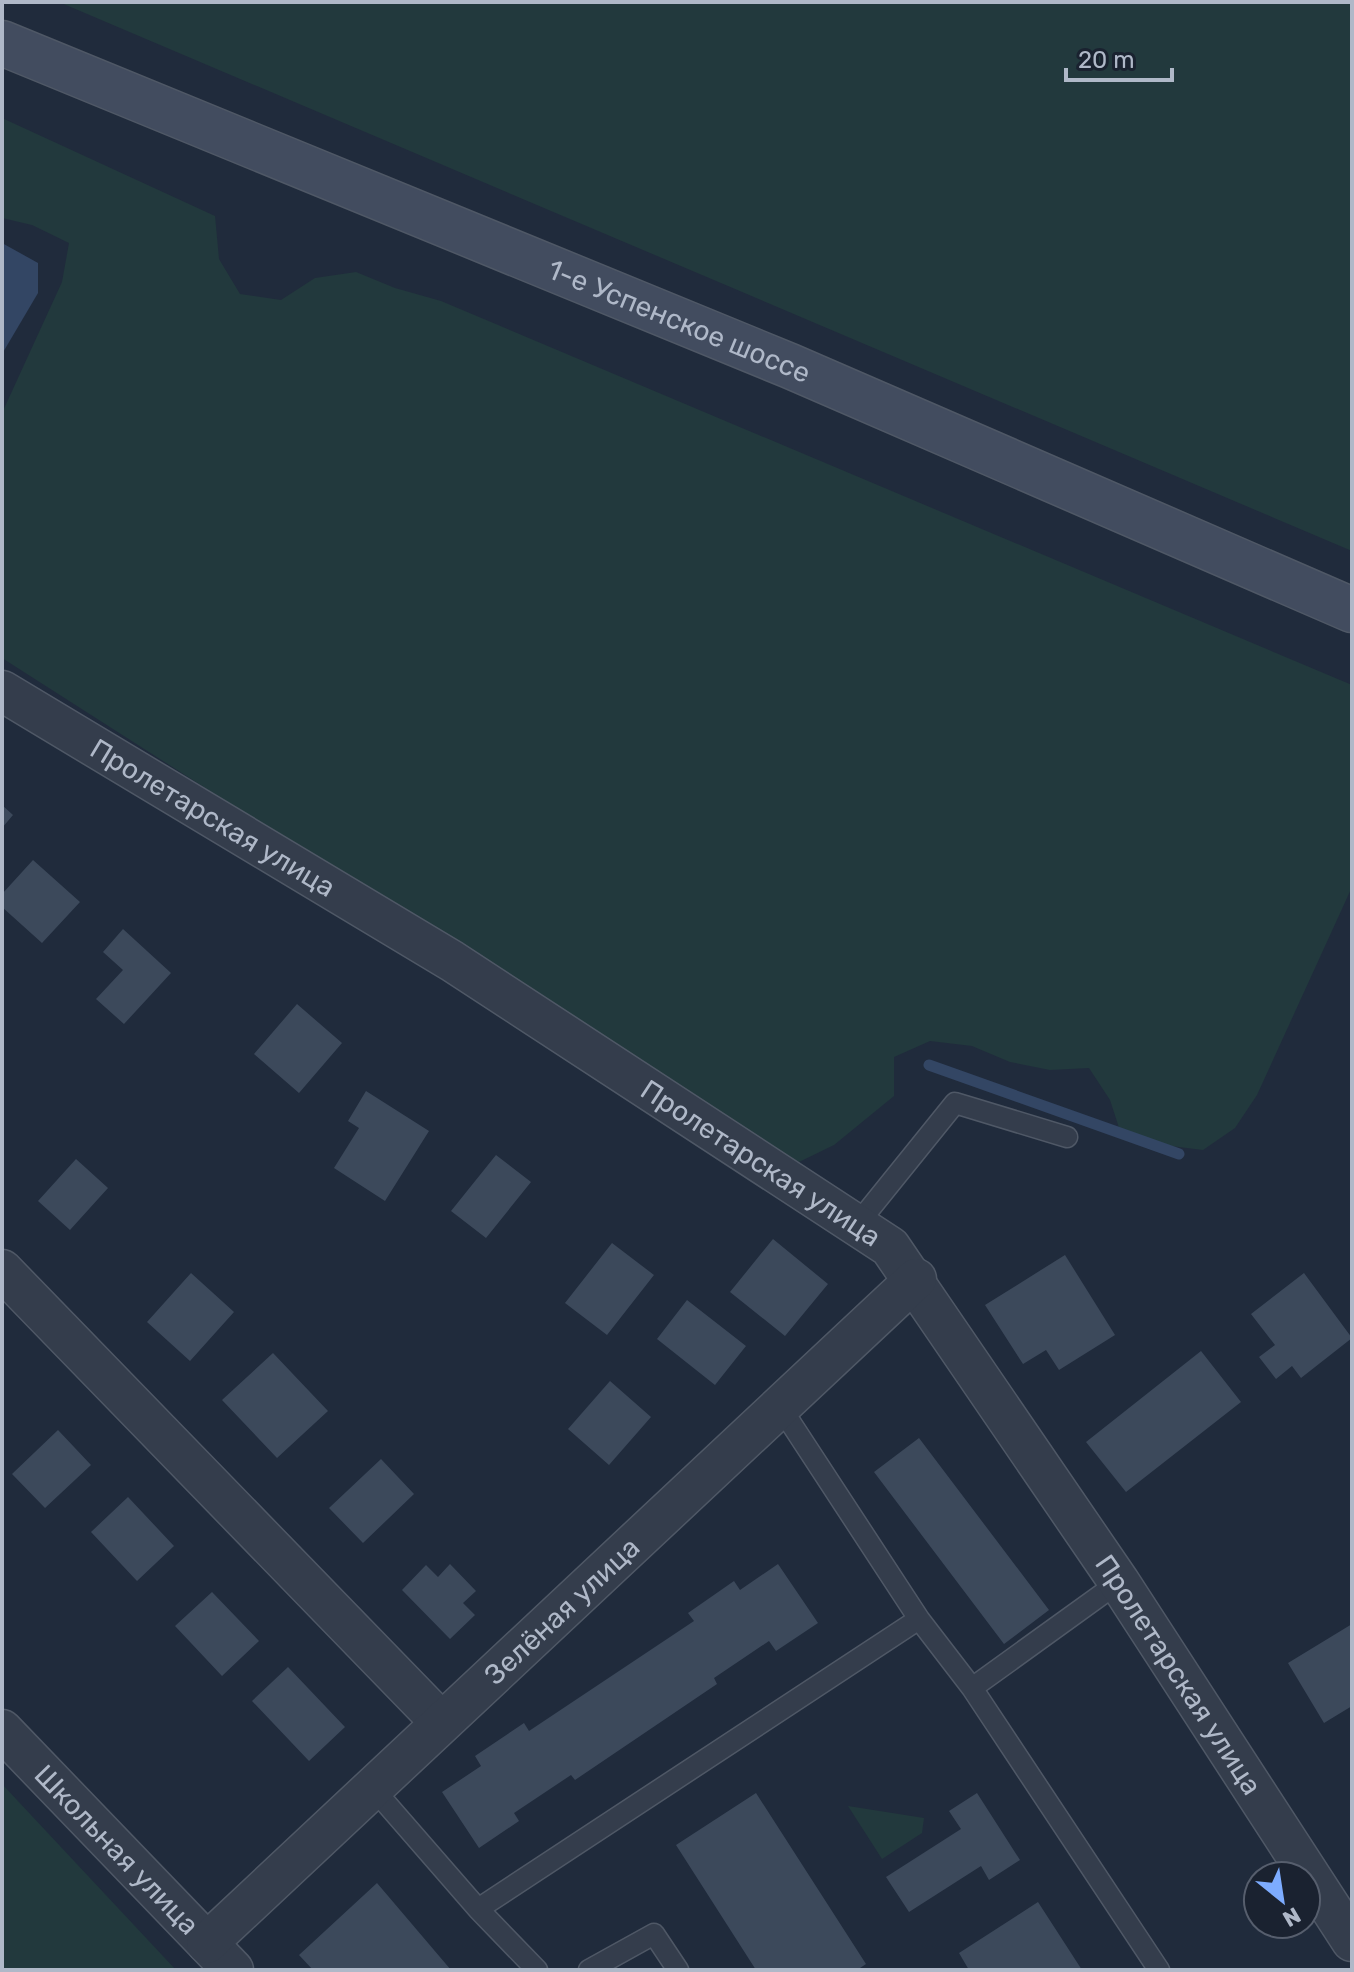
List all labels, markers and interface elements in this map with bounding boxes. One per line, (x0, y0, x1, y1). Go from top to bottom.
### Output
scale bar (1066, 32, 1172, 82)
text: 20 m (1078, 46, 1135, 74)
street label: 1-е Успенское шоссе (543, 252, 816, 389)
street label: Пролетарская улица (85, 731, 341, 904)
street label: Пролетарская улица (635, 1073, 887, 1253)
street label: Зелёная улица (477, 1530, 646, 1691)
street label: Пролетарская улица (1089, 1548, 1269, 1801)
street label: Школьная улица (28, 1758, 206, 1941)
north arrow (1242, 1860, 1322, 1940)
text: N (1278, 1901, 1305, 1933)

